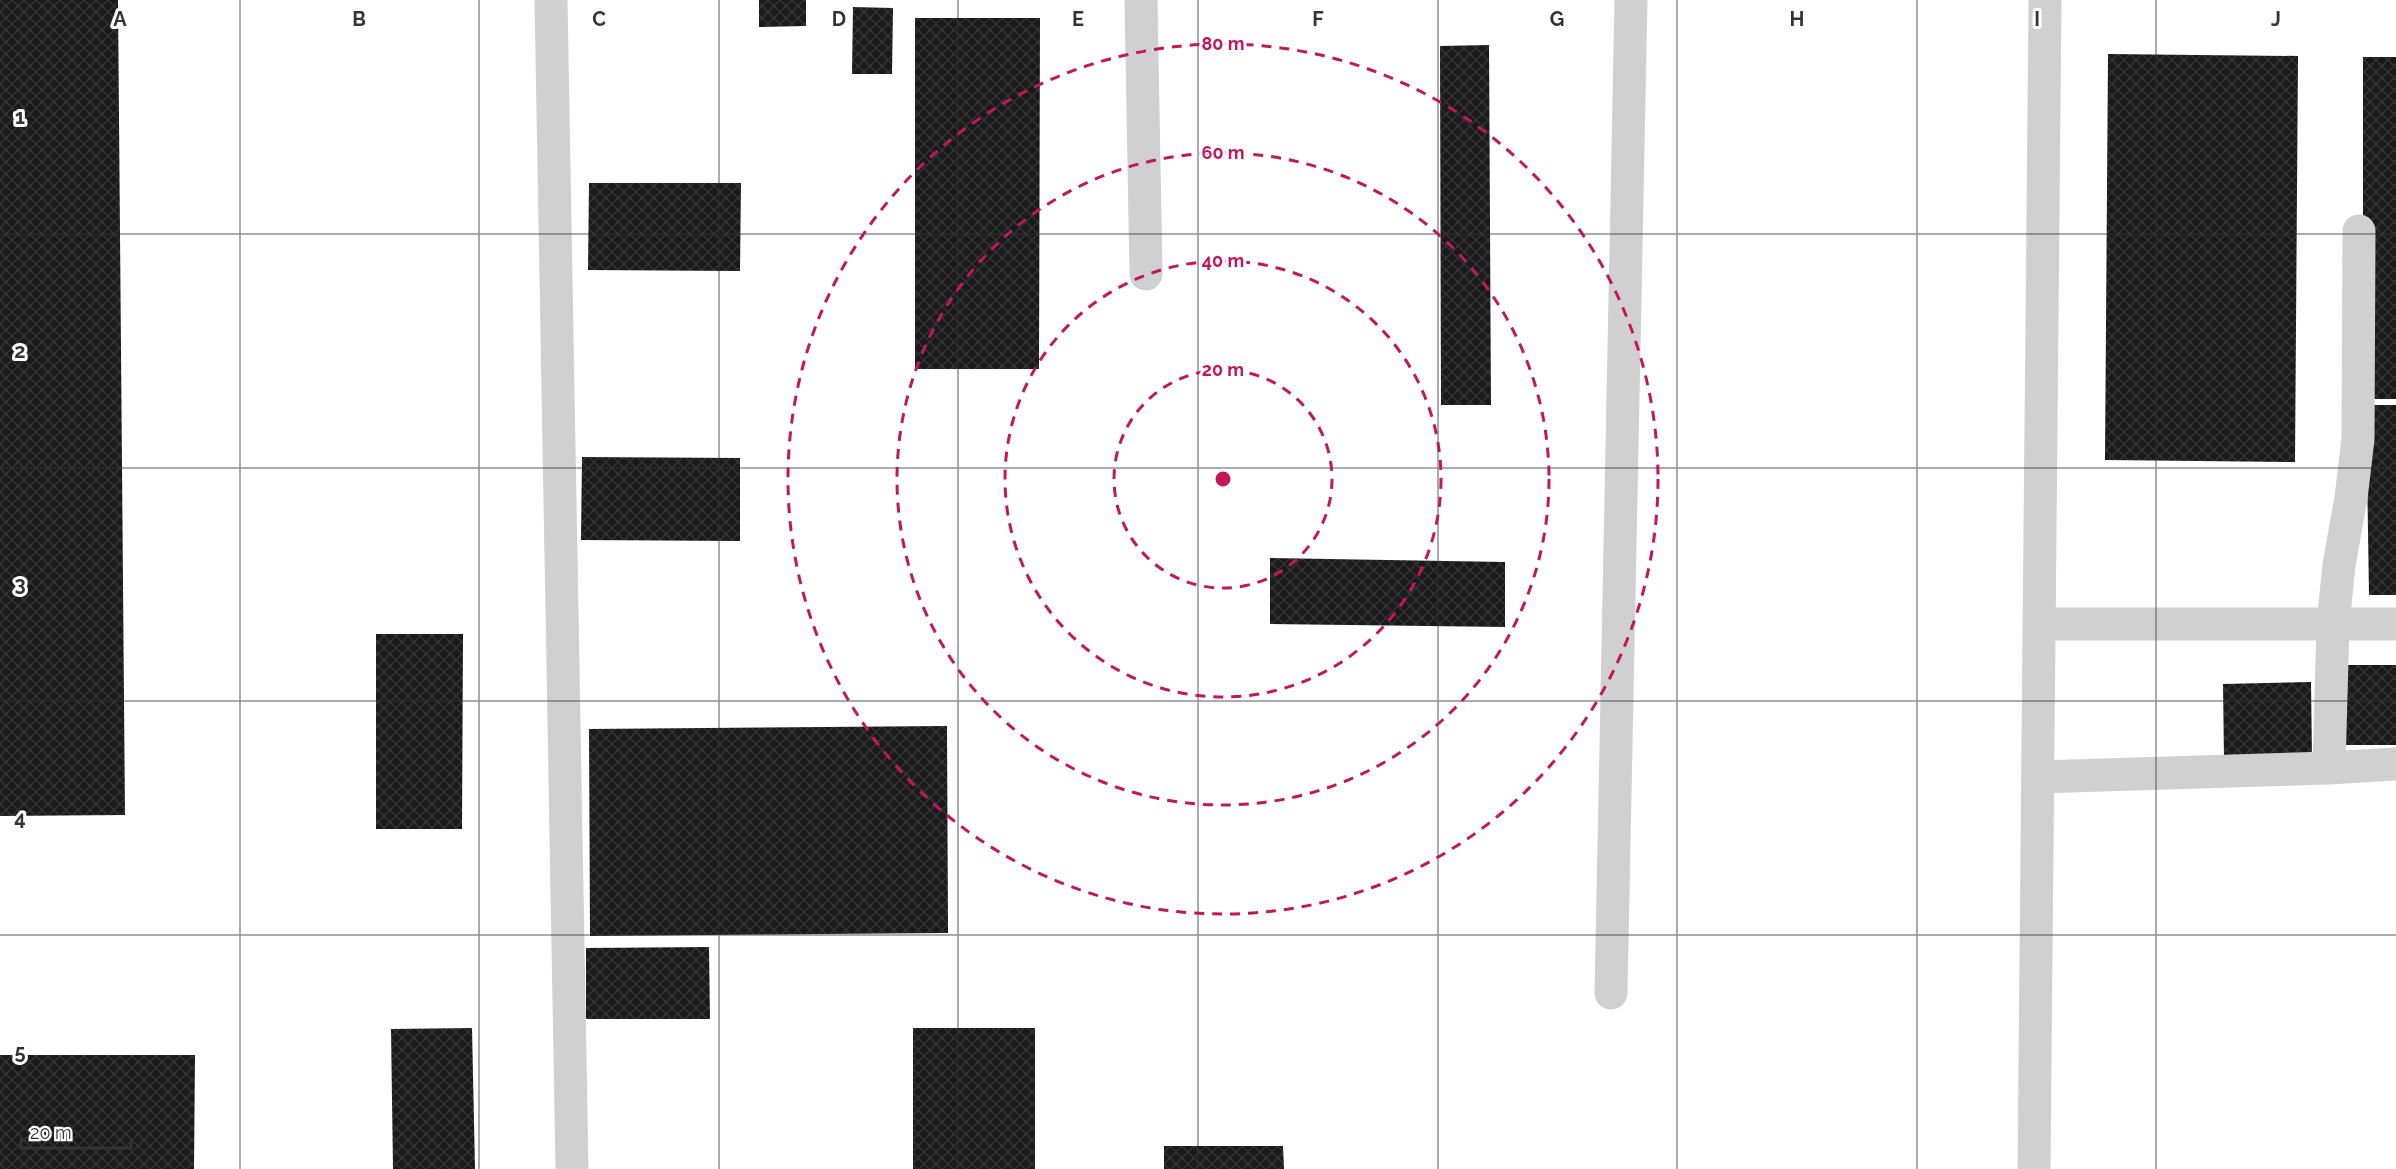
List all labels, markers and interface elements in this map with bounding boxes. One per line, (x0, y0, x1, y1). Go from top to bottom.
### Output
text: A (113, 7, 127, 31)
text: B (352, 7, 366, 31)
text: C (592, 7, 606, 31)
text: D (832, 7, 846, 31)
text: E (1072, 7, 1084, 31)
text: F (1312, 7, 1324, 31)
text: G (1550, 7, 1564, 31)
text: H (1790, 7, 1804, 31)
text: I (2034, 7, 2040, 31)
text: J (2271, 7, 2281, 31)
text: 80 m (1201, 33, 1245, 54)
text: 1 (15, 105, 25, 129)
text: 60 m (1201, 142, 1245, 163)
text: 40 m (1202, 250, 1244, 271)
text: 2 (14, 339, 26, 363)
text: 20 m (1202, 359, 1244, 380)
centre of rings (1213, 469, 1233, 489)
text: 3 (14, 572, 26, 596)
text: 4 (14, 806, 26, 830)
text: 5 (14, 1040, 26, 1064)
scale bar (21, 1112, 130, 1150)
text: 20 m (30, 1122, 72, 1143)

